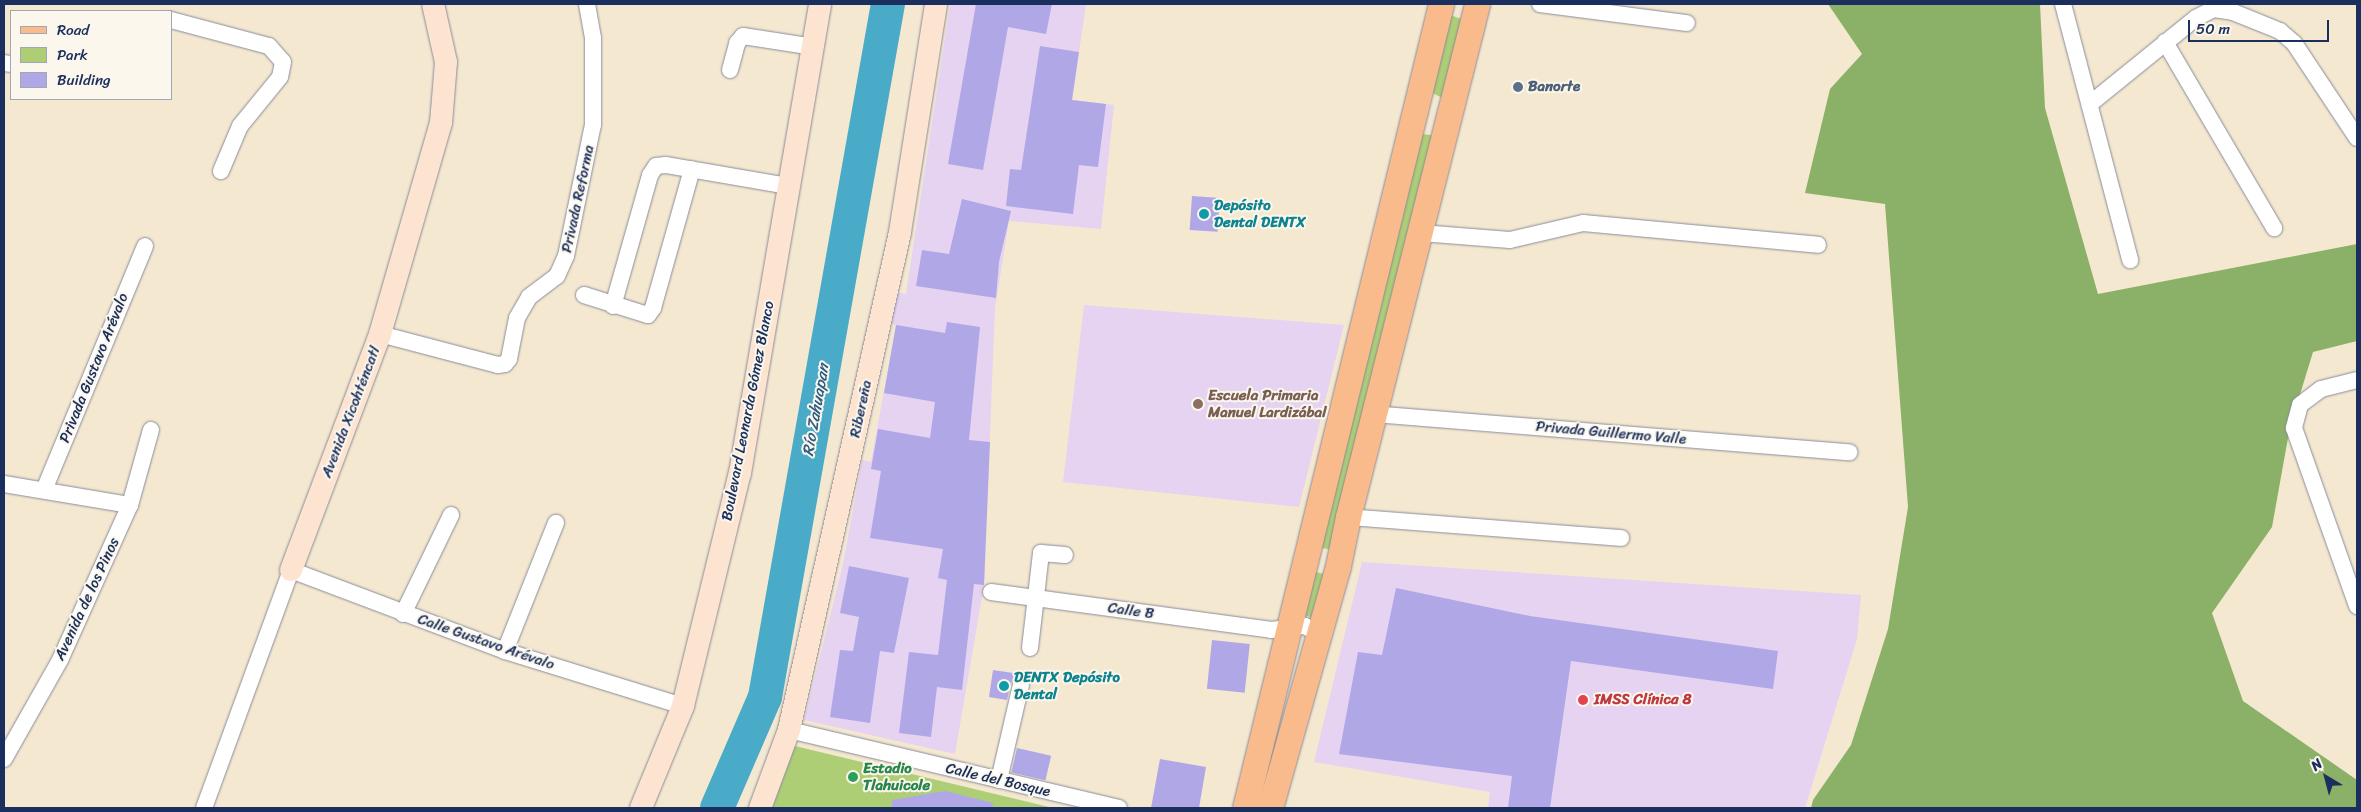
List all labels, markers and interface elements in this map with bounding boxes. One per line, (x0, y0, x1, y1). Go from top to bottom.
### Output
legend (10, 10, 172, 100)
scale bar (2191, 10, 2332, 42)
text: 50 m (2196, 16, 2230, 42)
text: Road (57, 17, 89, 43)
text: Park (57, 42, 88, 68)
text: Building (57, 67, 111, 93)
place label: Banorte (1528, 78, 1580, 96)
marker: Banorte (1512, 81, 1524, 93)
street label: Privada Reforma (558, 144, 598, 254)
place label: Depósito Dental DENTX (1214, 196, 1306, 231)
marker: Depósito Dental DENTX (1198, 208, 1210, 220)
street label: Privada Gustavo Arévalo (56, 290, 132, 446)
street label: Boulevard Leonarda Gómez Blanco (718, 299, 778, 523)
street label: Avenida Xicohténcatl (318, 344, 384, 480)
water label: Río Zahuapan (798, 362, 834, 458)
street label: Ribereña (846, 379, 876, 439)
place label: Escuela Primaria Manuel Lardizábal (1208, 386, 1327, 421)
marker: Escuela Primaria Manuel Lardizábal (1192, 398, 1204, 410)
street label: Privada Guillermo Valle (1535, 417, 1687, 449)
street label: Avenida de los Pinos (50, 534, 124, 664)
street label: Calle B (1107, 599, 1155, 623)
street label: Calle Gustavo Arévalo (415, 610, 557, 674)
place label: DENTX Depósito Dental (1014, 668, 1120, 703)
marker: DENTX Depósito Dental (998, 680, 1010, 692)
place label: IMSS Clínica 8 (1594, 691, 1691, 709)
marker: IMSS Clínica 8 (1576, 693, 1590, 707)
north arrow (2301, 752, 2351, 802)
text: N (2305, 752, 2328, 778)
place label: Estadio Tlahuicole (863, 759, 930, 794)
street label: Calle del Bosque (944, 759, 1052, 801)
marker: Estadio Tlahuicole (847, 771, 859, 783)

